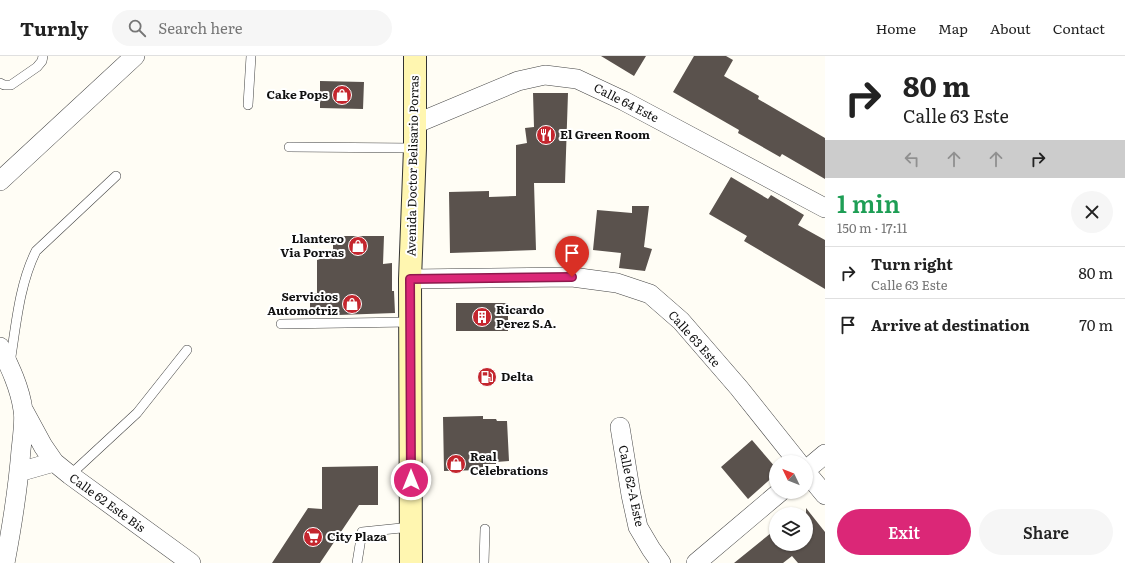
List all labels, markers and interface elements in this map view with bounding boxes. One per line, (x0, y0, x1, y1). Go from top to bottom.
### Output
search box (112, 10, 392, 46)
text: Turnly (20, 14, 88, 42)
text: Search here (158, 16, 242, 39)
icon: search (126, 17, 148, 39)
text: Home (876, 18, 916, 38)
text: Map (938, 18, 968, 38)
text: About (990, 18, 1031, 38)
text: Contact (1053, 18, 1105, 38)
text: 80 m (903, 64, 970, 106)
icon: right (837, 72, 889, 124)
street label: Avenida Doctor Belisario Porras (401, 75, 423, 257)
street label: Calle 64 Este (591, 78, 662, 126)
shop icon: Cake Pops (331, 84, 353, 106)
place label: Cake Pops (267, 85, 328, 103)
text: Calle 63 Este (903, 102, 1009, 129)
restaurant icon: El Green Room (535, 124, 557, 146)
place label: El Green Room (560, 125, 650, 143)
icon: left (901, 148, 923, 170)
icon: ahead (943, 148, 965, 170)
icon: ahead (985, 148, 1007, 170)
icon: right (1027, 148, 1049, 170)
text: 1 min (837, 185, 900, 220)
button: close (1071, 191, 1113, 233)
text: 150 m · 17:11 (837, 218, 907, 237)
place label: Llantero Via Porras (280, 229, 344, 261)
shop icon: Llantero Via Porras (347, 235, 369, 257)
pin (555, 236, 589, 277)
icon: arrive (561, 242, 583, 264)
text: Turn right (871, 252, 953, 275)
text: 80 m (1079, 261, 1113, 284)
icon: right (837, 262, 859, 284)
text: Calle 63 Este (871, 275, 947, 294)
place label: Servicios Automotriz (267, 287, 339, 319)
shop icon: Servicios Automotriz (341, 293, 363, 315)
place label: Ricardo Perez S.A. (496, 300, 557, 332)
building icon: Ricardo Perez S.A. (471, 306, 493, 328)
street label: Calle 63 Este (664, 306, 725, 371)
text: Arrive at destination (871, 313, 1030, 336)
text: 70 m (1079, 313, 1113, 336)
icon: arrive (837, 314, 859, 336)
fuel station icon: Delta (476, 366, 498, 388)
place label: Delta (501, 367, 533, 385)
street label: Calle 62-A Este (615, 443, 649, 528)
place label: Real Celebrations (470, 447, 548, 479)
shop icon: Real Celebrations (445, 453, 467, 475)
north arrow (769, 455, 813, 499)
map controls (769, 455, 813, 551)
position arrow (390, 459, 432, 501)
street label: Calle 62 Este Bis (66, 468, 150, 536)
button: layers (769, 507, 813, 551)
button: Exit (837, 509, 971, 555)
button: Share (979, 509, 1113, 555)
supermarket icon: City Plaza (302, 526, 324, 548)
place label: City Plaza (327, 527, 387, 545)

